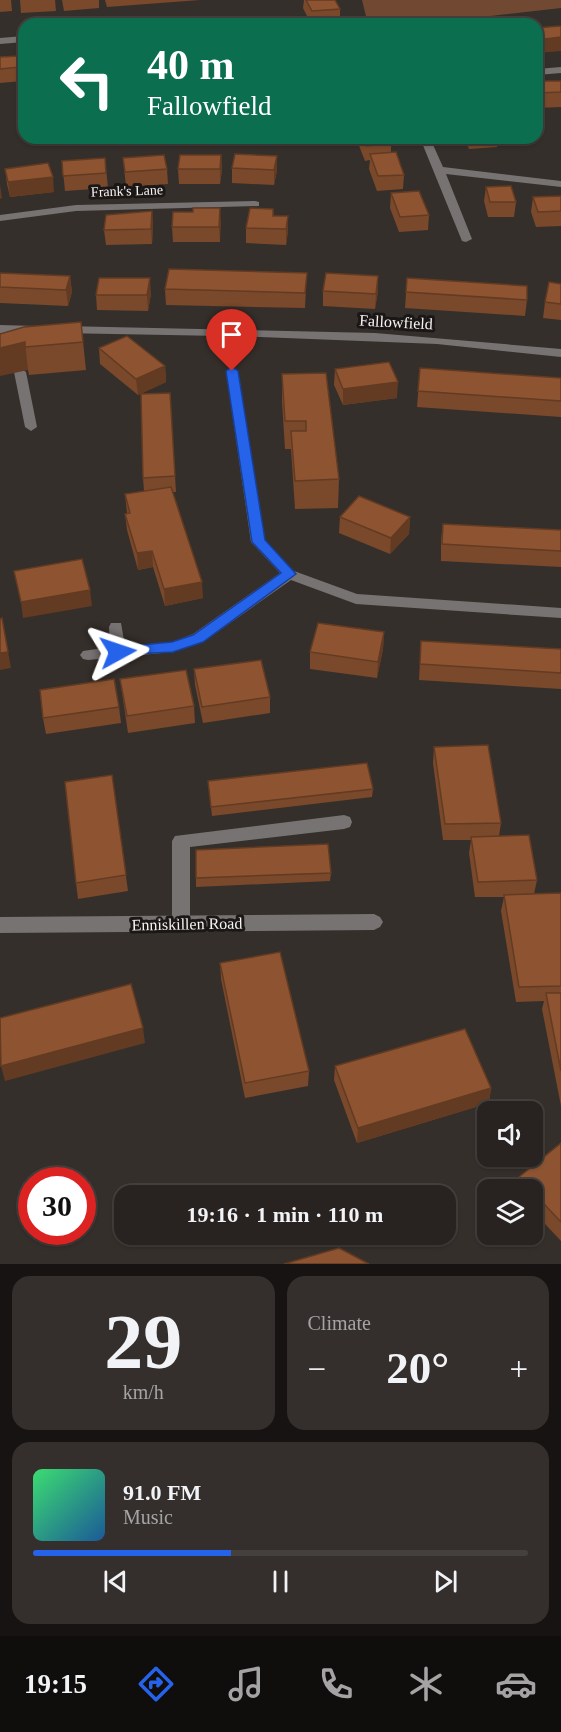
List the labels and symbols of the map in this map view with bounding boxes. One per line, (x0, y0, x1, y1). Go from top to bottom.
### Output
street label: Frank's Lane (91, 182, 163, 200)
pin (206, 309, 257, 371)
street label: Fallowfield (359, 312, 433, 332)
position arrow (86, 620, 150, 684)
street label: Enniskillen Road (132, 915, 242, 933)
speed limit sign: 30 (18, 1167, 96, 1245)

